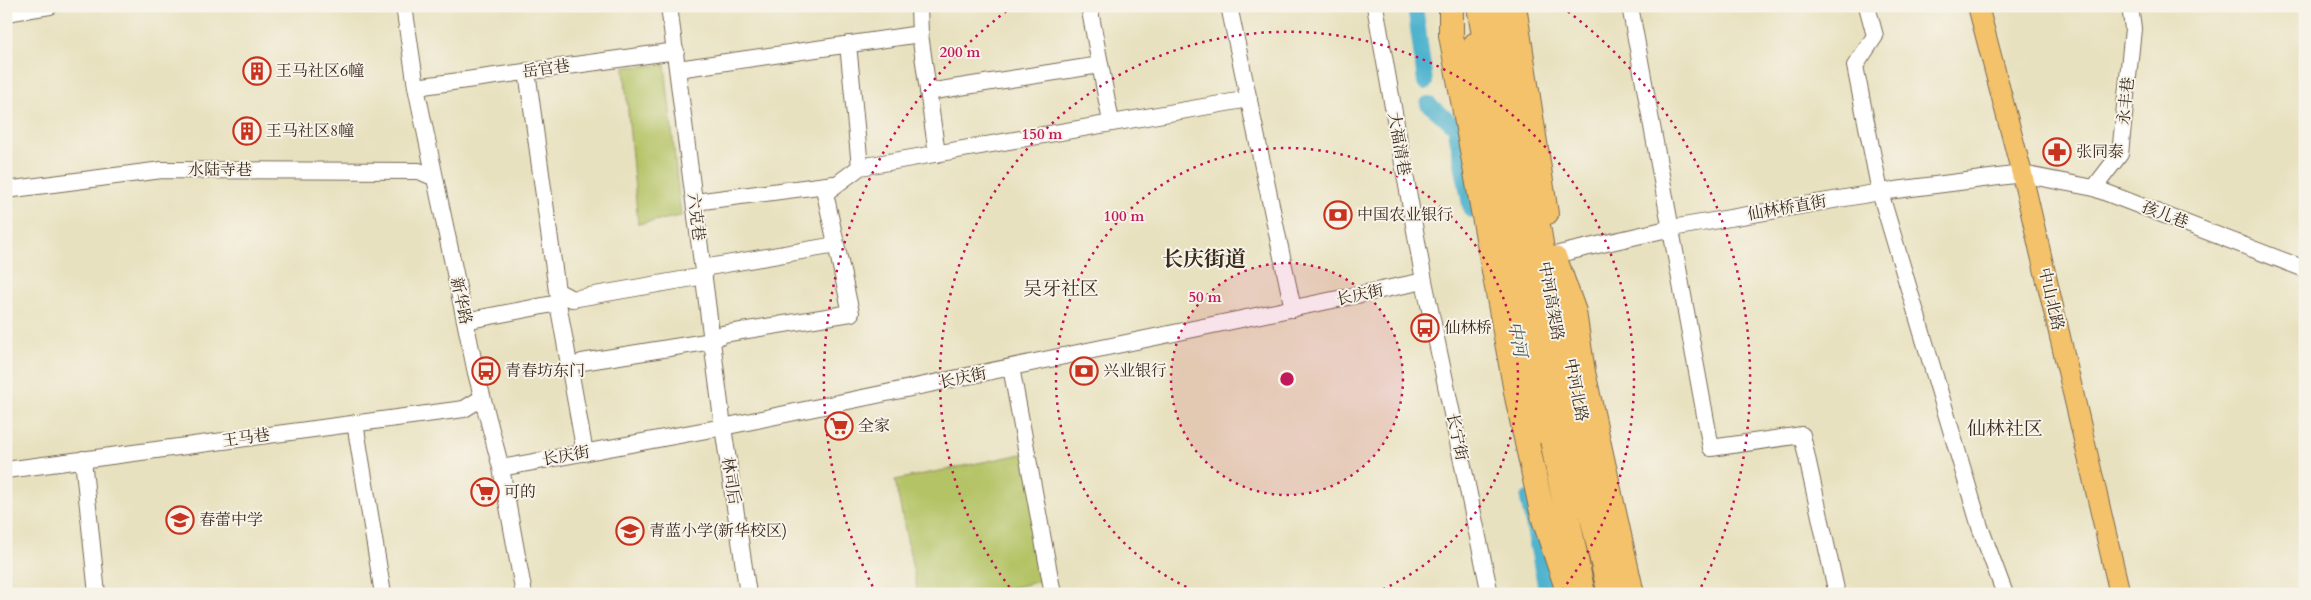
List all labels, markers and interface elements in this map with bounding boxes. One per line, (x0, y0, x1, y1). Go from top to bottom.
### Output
text: 200 m (940, 42, 981, 62)
street label: 岳官巷 (521, 55, 571, 83)
building icon: 王马社区6幢 (242, 56, 272, 86)
place label: 王马社区6幢 (276, 60, 364, 82)
street label: 永丰巷 (2113, 76, 2139, 126)
street label: 大福清巷 (1383, 111, 1415, 177)
building icon: 王马社区8幢 (232, 116, 262, 146)
place label: 王马社区8幢 (266, 120, 354, 142)
text: 150 m (1022, 124, 1063, 144)
pharmacy icon: 张同泰 (2042, 137, 2072, 167)
place label: 张同泰 (2076, 141, 2124, 163)
street label: 水陆寺巷 (188, 159, 252, 181)
street label: 仙林桥直街 (1746, 190, 1828, 226)
street label: 六克巷 (682, 192, 710, 242)
street label: 孩儿巷 (2139, 196, 2191, 234)
bank icon: 中国农业银行 (1323, 200, 1353, 230)
place label: 中国农业银行 (1357, 204, 1453, 226)
text: 100 m (1104, 206, 1145, 226)
district label: 长庆街道 (1162, 245, 1246, 274)
street label: 中河高架路 (1533, 260, 1569, 342)
street label: 中山北路 (2033, 265, 2069, 333)
street label: 新华路 (445, 275, 477, 327)
district label: 吴牙社区 (1023, 276, 1099, 302)
street label: 长庆街 (1334, 279, 1386, 311)
text: 50 m (1188, 287, 1222, 307)
bus stop icon: 仙林桥 (1410, 313, 1440, 343)
place label: 仙林桥 (1444, 317, 1492, 339)
water label: 中河 (1501, 319, 1533, 362)
bus stop icon: 青春坊东门 (471, 356, 501, 386)
bank icon: 兴业银行 (1069, 356, 1099, 386)
street label: 中河北路 (1559, 356, 1593, 424)
place label: 青春坊东门 (505, 360, 585, 382)
place label: 兴业银行 (1103, 360, 1167, 382)
street label: 长庆街 (937, 362, 989, 394)
centre of rings (1278, 370, 1296, 388)
supermarket icon: 全家 (824, 411, 854, 441)
street label: 长宁街 (1441, 411, 1473, 463)
place label: 全家 (858, 415, 890, 437)
district label: 仙林社区 (1967, 416, 2043, 442)
street label: 王马巷 (221, 424, 271, 452)
street label: 长庆街 (540, 441, 592, 471)
street label: 林司后 (716, 456, 746, 506)
supermarket icon: 可的 (470, 477, 500, 507)
place label: 可的 (504, 481, 536, 503)
school or university icon: 春蕾中学 (165, 505, 195, 535)
place label: 春蕾中学 (199, 509, 263, 531)
school or university icon: 青蓝小学(新华校区) (615, 516, 645, 546)
place label: 青蓝小学(新华校区) (649, 520, 787, 542)

